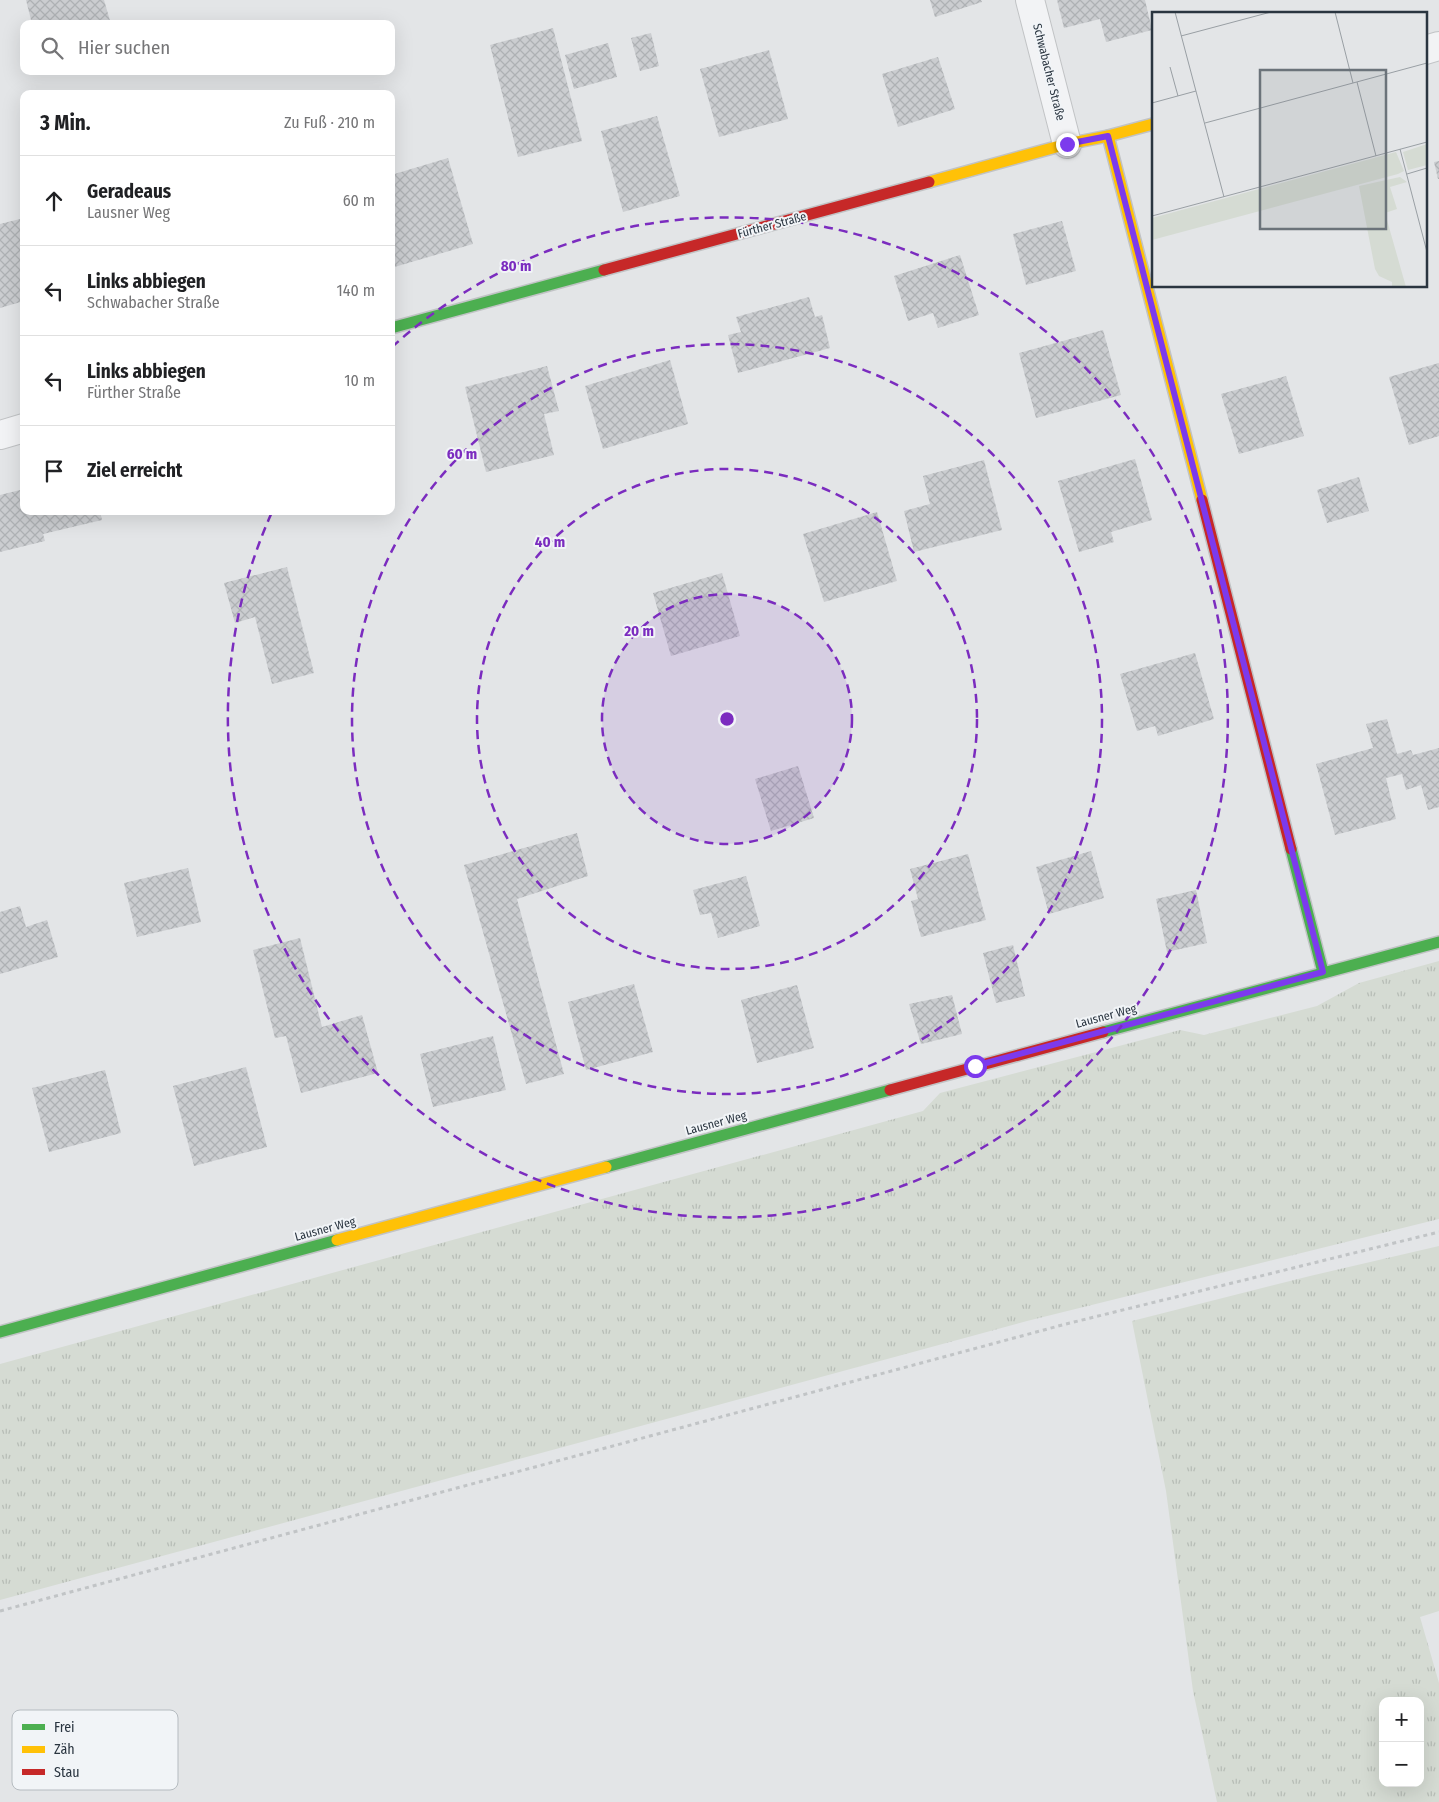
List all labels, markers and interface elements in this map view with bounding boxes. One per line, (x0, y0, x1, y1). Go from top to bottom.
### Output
inset map (1152, 12, 1426, 288)
search box (20, 20, 395, 75)
street label: Schwabacher Straße (1030, 22, 1068, 122)
icon: search (38, 34, 66, 62)
text: Hier suchen (78, 36, 170, 59)
text: 3 Min. (40, 110, 91, 136)
text: Zu Fuß · 210 m (284, 113, 375, 132)
route end (1056, 133, 1079, 156)
text: Geradeaus (87, 180, 171, 203)
icon: ahead (40, 187, 68, 215)
text: 60 m (343, 191, 375, 210)
text: Lausner Weg (87, 203, 170, 222)
street label: Fürther Straße (736, 209, 808, 241)
text: 80 m (501, 257, 531, 275)
text: Links abbiegen (87, 270, 206, 293)
icon: left (40, 277, 68, 305)
text: 140 m (337, 281, 375, 300)
text: Schwabacher Straße (87, 293, 220, 312)
text: Links abbiegen (87, 360, 206, 383)
icon: left (40, 367, 68, 395)
text: 10 m (344, 371, 375, 390)
text: Fürther Straße (87, 383, 181, 402)
text: 60 m (447, 445, 477, 463)
icon: arrive (40, 457, 68, 485)
text: Ziel erreicht (87, 459, 183, 482)
text: 40 m (535, 533, 565, 551)
text: 20 m (623, 622, 654, 640)
centre of rings (718, 710, 736, 728)
street label: Lausner Weg (1074, 1001, 1138, 1031)
route start (964, 1055, 987, 1078)
street label: Lausner Weg (684, 1108, 748, 1138)
street label: Lausner Weg (293, 1214, 357, 1244)
map controls (1379, 1697, 1424, 1787)
button: + (1379, 1697, 1424, 1742)
legend (12, 1710, 178, 1790)
text: Frei (54, 1719, 75, 1736)
text: Zäh (54, 1741, 75, 1758)
button: − (1379, 1742, 1424, 1787)
text: Stau (54, 1764, 80, 1781)

